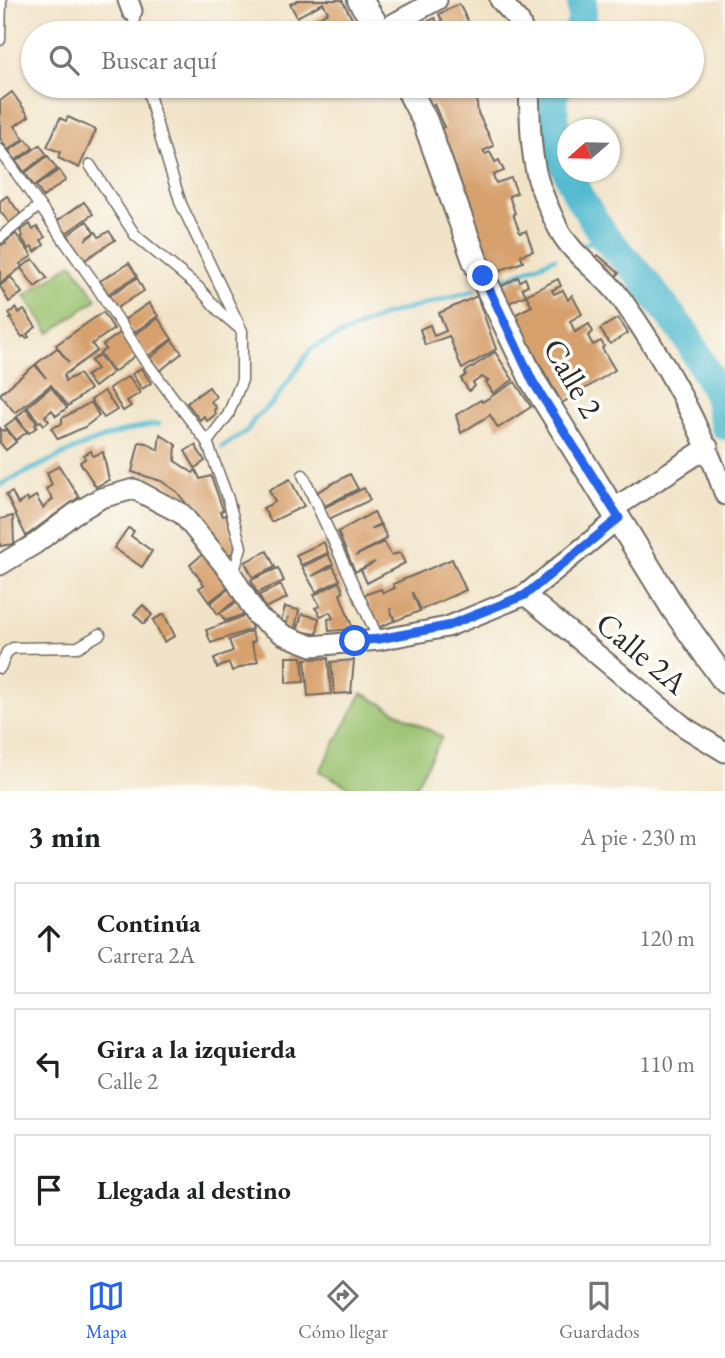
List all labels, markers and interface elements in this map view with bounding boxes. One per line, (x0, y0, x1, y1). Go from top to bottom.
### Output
search box (21, 21, 704, 98)
icon: search (45, 41, 83, 79)
text: Buscar aquí (101, 43, 217, 77)
north arrow (557, 119, 620, 182)
route end (467, 260, 498, 291)
street label: Calle 2 (534, 331, 613, 426)
street label: Calle 2A (587, 602, 697, 704)
route start (339, 625, 370, 656)
text: 3 min (28, 817, 101, 856)
text: A pie · 230 m (581, 822, 697, 852)
text: Continúa (97, 906, 201, 940)
icon: ahead (30, 919, 68, 957)
text: 120 m (639, 923, 695, 953)
text: Carrera 2A (97, 940, 195, 970)
text: Gira a la izquierda (97, 1032, 296, 1066)
icon: left (30, 1045, 68, 1083)
text: 110 m (639, 1049, 695, 1079)
text: Calle 2 (97, 1066, 158, 1096)
icon: arrive (30, 1171, 68, 1209)
text: Llegada al destino (97, 1173, 291, 1207)
tab: Mapa (86, 1277, 127, 1344)
tab: Cómo llegar (298, 1277, 388, 1344)
tab: Guardados (559, 1277, 639, 1344)

